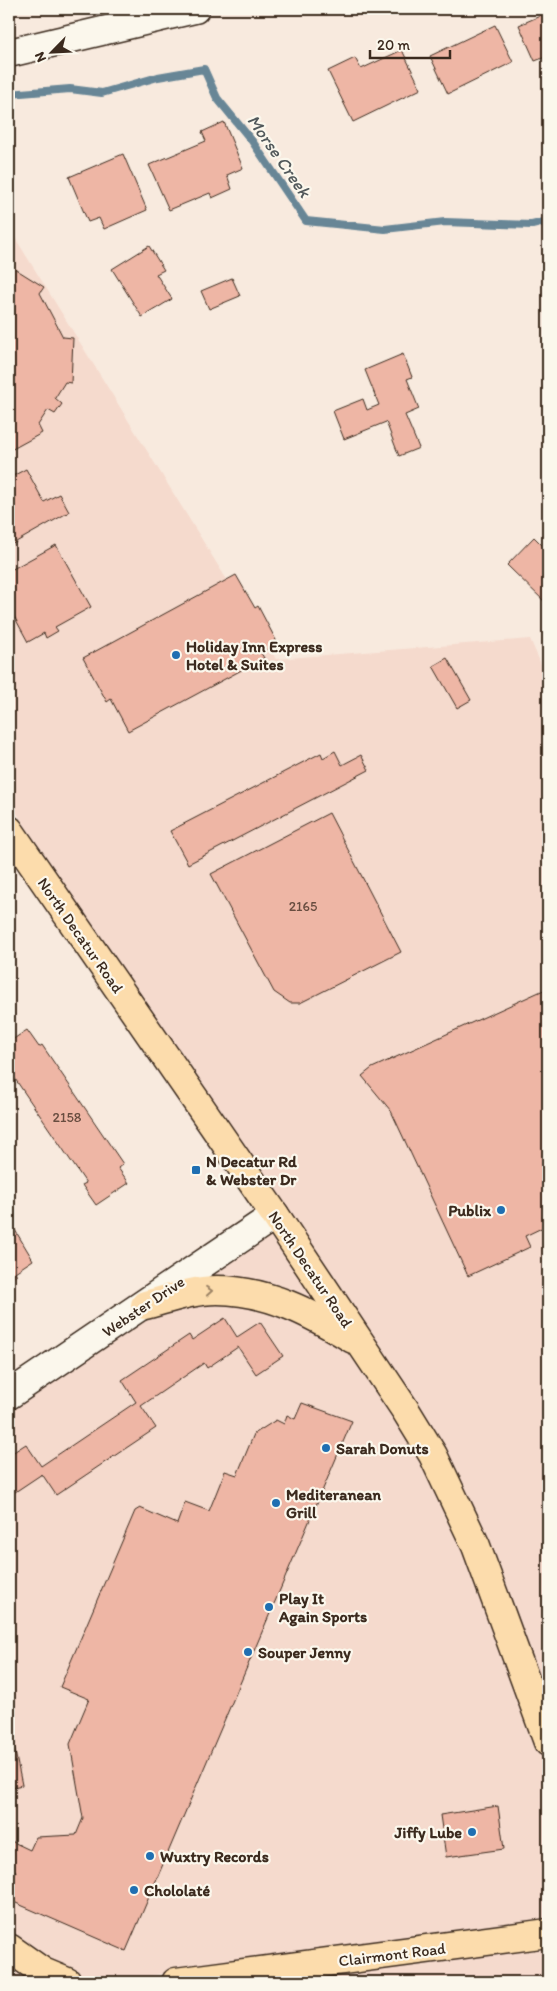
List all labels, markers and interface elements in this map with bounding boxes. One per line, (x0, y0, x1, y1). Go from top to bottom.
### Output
north arrow (28, 28, 78, 78)
scale bar (370, 28, 450, 60)
text: 20 m (377, 36, 411, 54)
text: N (31, 49, 50, 65)
water label: Morse Creek (242, 110, 317, 203)
place label: Holiday Inn Express Hotel & Suites (186, 637, 322, 674)
marker: Holiday Inn Express Hotel & Suites (170, 649, 182, 661)
street label: North Decatur Road (34, 874, 128, 997)
house number: 2165 (289, 898, 317, 915)
house number: 2158 (53, 1109, 82, 1126)
place label: N Decatur Rd & Webster Dr (206, 1152, 297, 1189)
marker: N Decatur Rd & Webster Dr (190, 1164, 202, 1176)
place label: Publix (448, 1201, 492, 1220)
marker: Publix (495, 1204, 507, 1216)
street label: North Decatur Road (264, 1207, 357, 1331)
street label: Webster Drive (98, 1272, 188, 1341)
one-way arrow (206, 1286, 214, 1297)
place label: Sarah Donuts (336, 1439, 429, 1458)
marker: Sarah Donuts (320, 1442, 332, 1454)
place label: Mediteranean Grill (286, 1485, 381, 1522)
marker: Mediteranean Grill (270, 1497, 282, 1509)
place label: Play It Again Sports (278, 1589, 367, 1627)
marker: Play It Again Sports (263, 1601, 275, 1613)
place label: Souper Jenny (258, 1643, 351, 1663)
marker: Souper Jenny (242, 1646, 254, 1658)
place label: Jiffy Lube (393, 1823, 462, 1843)
marker: Jiffy Lube (466, 1826, 478, 1838)
place label: Wuxtry Records (160, 1847, 269, 1867)
marker: Wuxtry Records (144, 1850, 156, 1862)
place label: Chololaté (144, 1881, 211, 1900)
marker: Chololaté (128, 1884, 140, 1896)
street label: Clairmont Road (337, 1938, 447, 1970)

